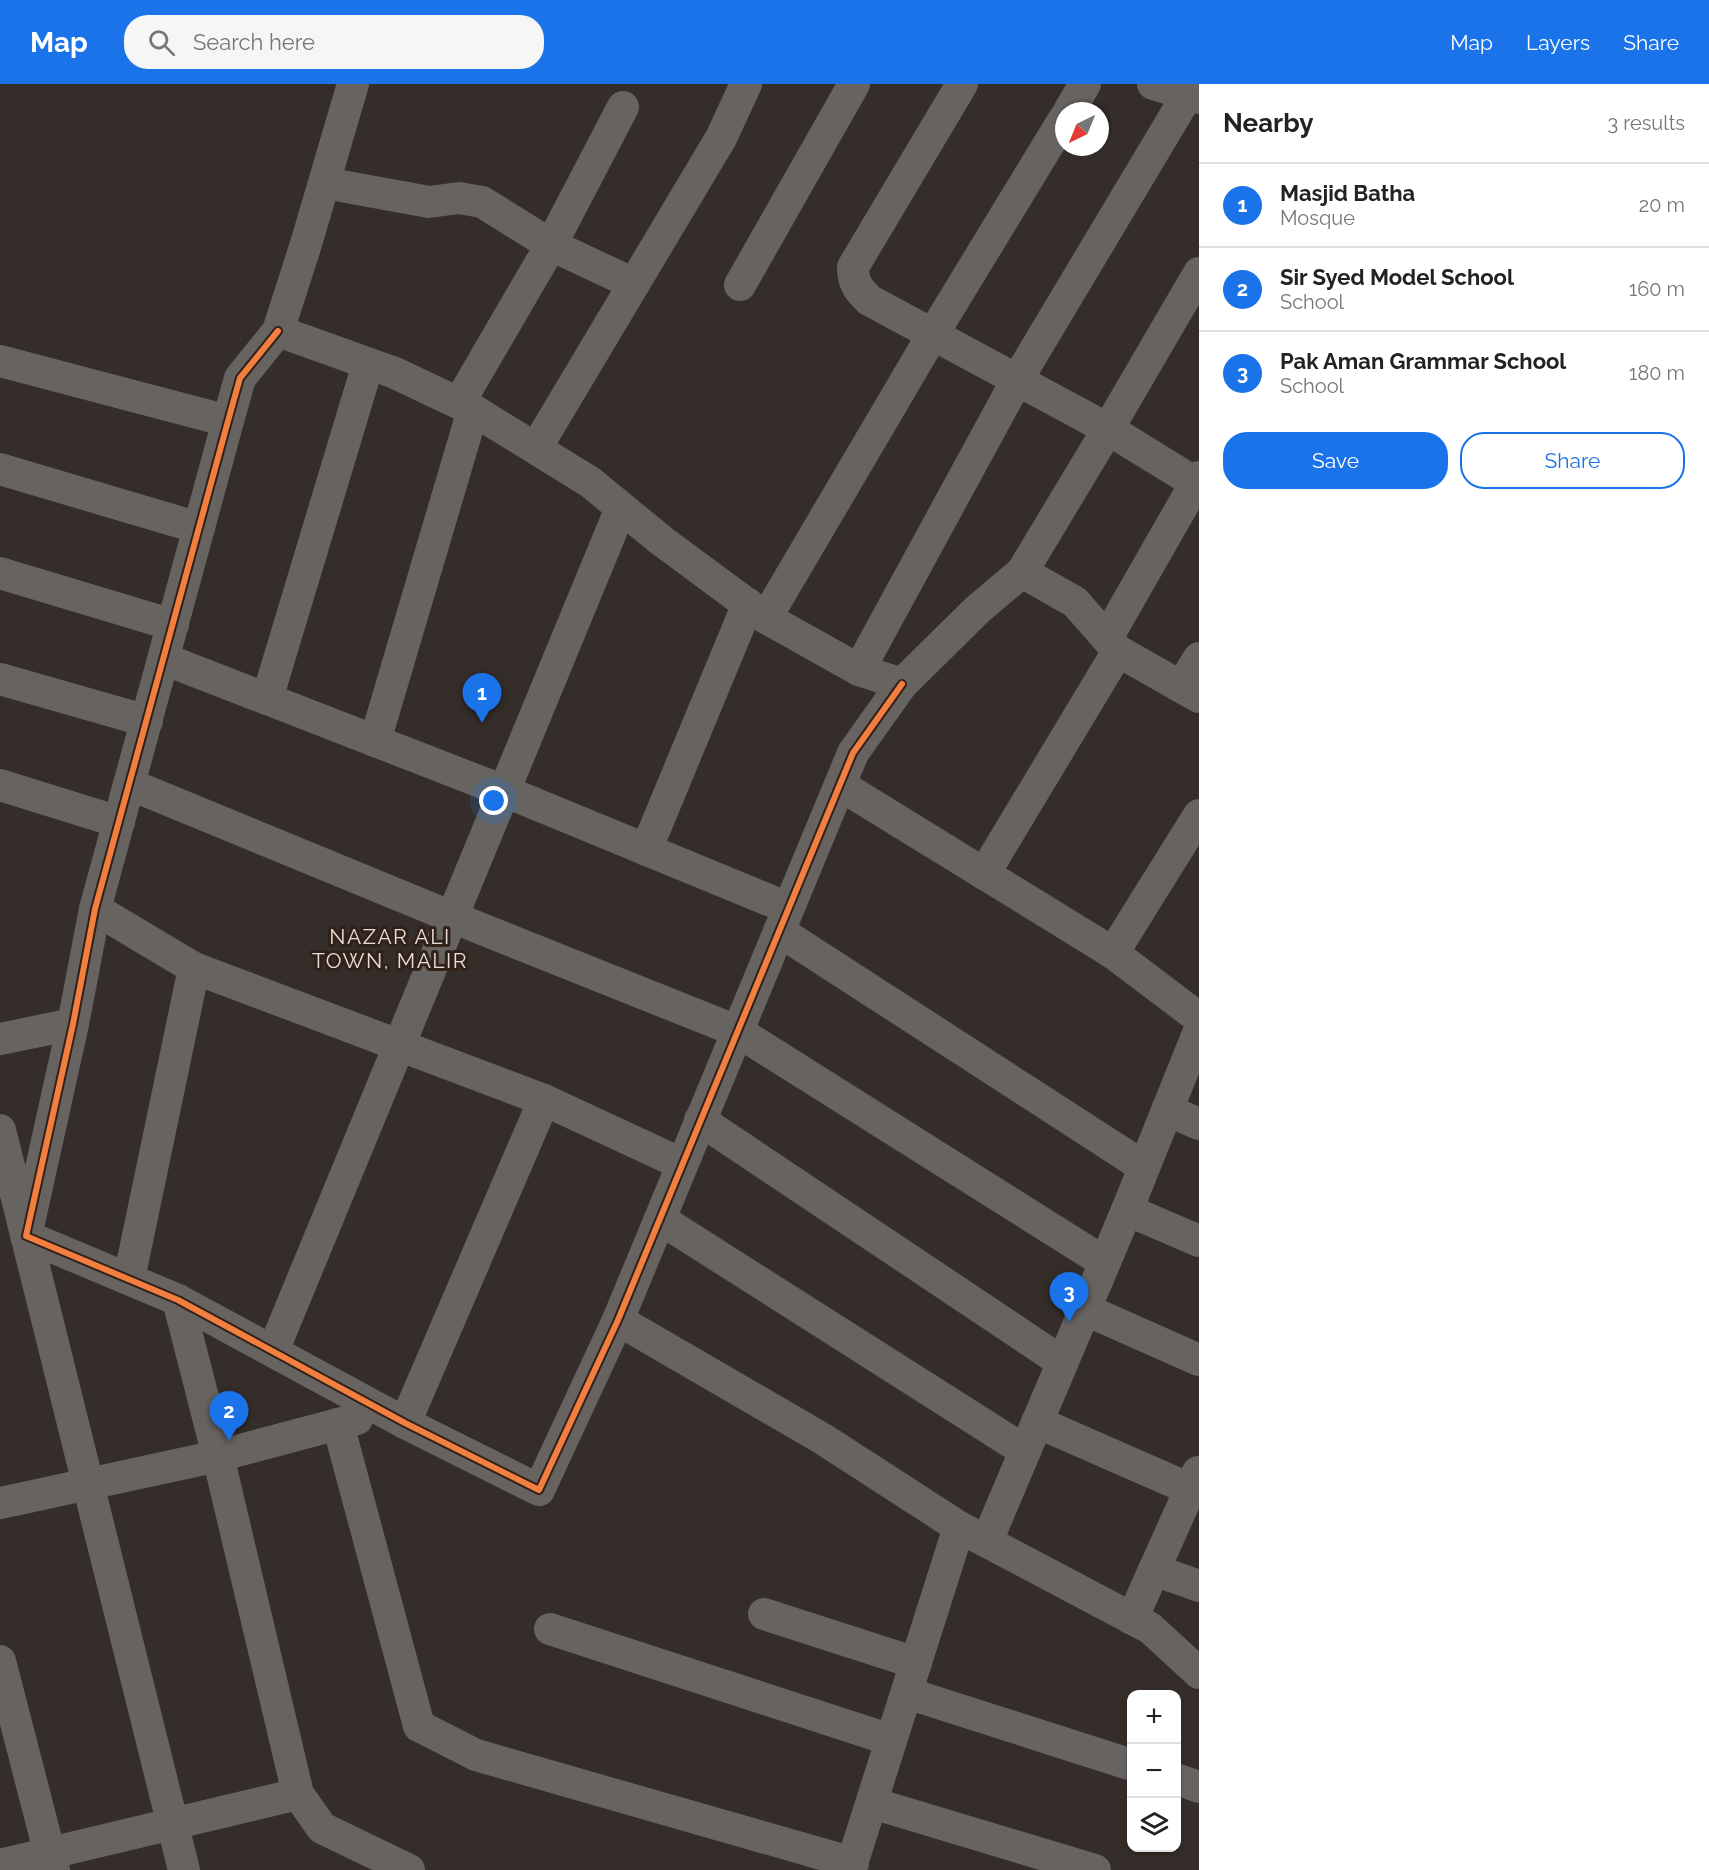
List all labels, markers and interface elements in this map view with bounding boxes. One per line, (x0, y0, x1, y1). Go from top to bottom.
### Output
search box (124, 15, 544, 69)
text: Map (30, 26, 88, 59)
icon: search (145, 26, 178, 59)
text: Search here (193, 29, 315, 55)
text: Map (1450, 30, 1493, 55)
text: Layers (1526, 30, 1590, 55)
text: Share (1623, 30, 1679, 55)
north arrow (1055, 102, 1109, 156)
text: Nearby (1223, 108, 1313, 138)
text: 3 results (1607, 111, 1685, 135)
text: Masjid Batha (1280, 180, 1415, 206)
text: 1 (1238, 193, 1247, 217)
text: 20 m (1639, 193, 1685, 217)
text: Mosque (1280, 206, 1355, 230)
text: Sir Syed Model School (1280, 264, 1514, 290)
text: 2 (1237, 277, 1248, 301)
text: 160 m (1629, 277, 1685, 301)
text: School (1280, 290, 1344, 314)
text: Pak Aman Grammar School (1280, 348, 1566, 374)
text: 3 (1237, 361, 1248, 385)
text: 180 m (1629, 361, 1685, 385)
text: School (1280, 374, 1344, 398)
button: Save (1223, 432, 1448, 489)
button: Share (1460, 432, 1685, 489)
pin: 1 (462, 674, 502, 723)
your location (479, 786, 508, 815)
district label: NAZAR ALI TOWN, MALIR (312, 924, 468, 973)
pin: 3 (1050, 1272, 1088, 1322)
pin: 2 (210, 1392, 248, 1441)
map controls (1127, 1690, 1181, 1852)
button: + (1127, 1690, 1181, 1744)
button: − (1127, 1744, 1181, 1798)
button: layers (1127, 1798, 1181, 1852)

